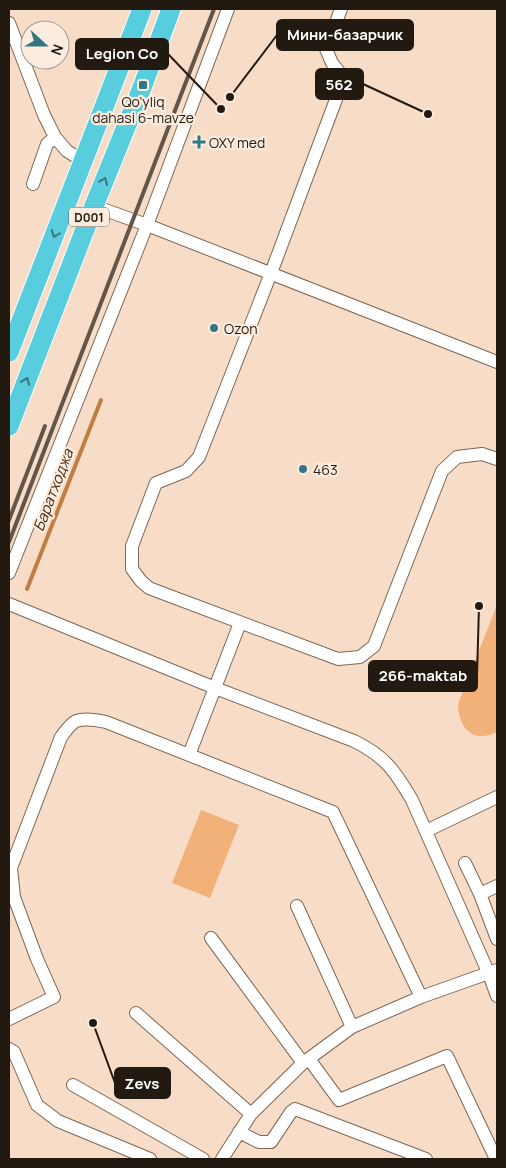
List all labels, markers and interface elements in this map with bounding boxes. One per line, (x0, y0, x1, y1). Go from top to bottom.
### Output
north arrow (20, 20, 70, 70)
callout: Мини-базарчик (277, 20, 413, 50)
text: Мини-базарчик (287, 24, 404, 45)
callout: Legion Co (76, 39, 168, 69)
text: N (47, 42, 68, 58)
text: Legion Co (86, 43, 158, 64)
callout: 562 (316, 69, 363, 99)
text: 562 (325, 74, 353, 95)
marker: Qo'yliq dahasi 6-mavze (137, 79, 149, 91)
place label: Qo'yliq dahasi 6-mavze (92, 92, 194, 127)
place label: OXY med (209, 133, 265, 152)
marker: OXY med (193, 136, 205, 148)
one-way arrow (99, 177, 109, 185)
road number: D001 (69, 208, 109, 226)
one-way arrow (51, 229, 61, 237)
place label: Ozon (224, 319, 258, 338)
marker: Ozon (208, 322, 220, 334)
one-way arrow (20, 377, 31, 386)
water label: Баратходжа (28, 445, 78, 534)
place label: 463 (313, 460, 338, 479)
marker: 463 (297, 463, 309, 475)
callout: 266-maktab (369, 661, 477, 691)
text: 266-maktab (379, 665, 467, 686)
callout: Zevs (115, 1068, 170, 1098)
text: Zevs (125, 1073, 159, 1094)

